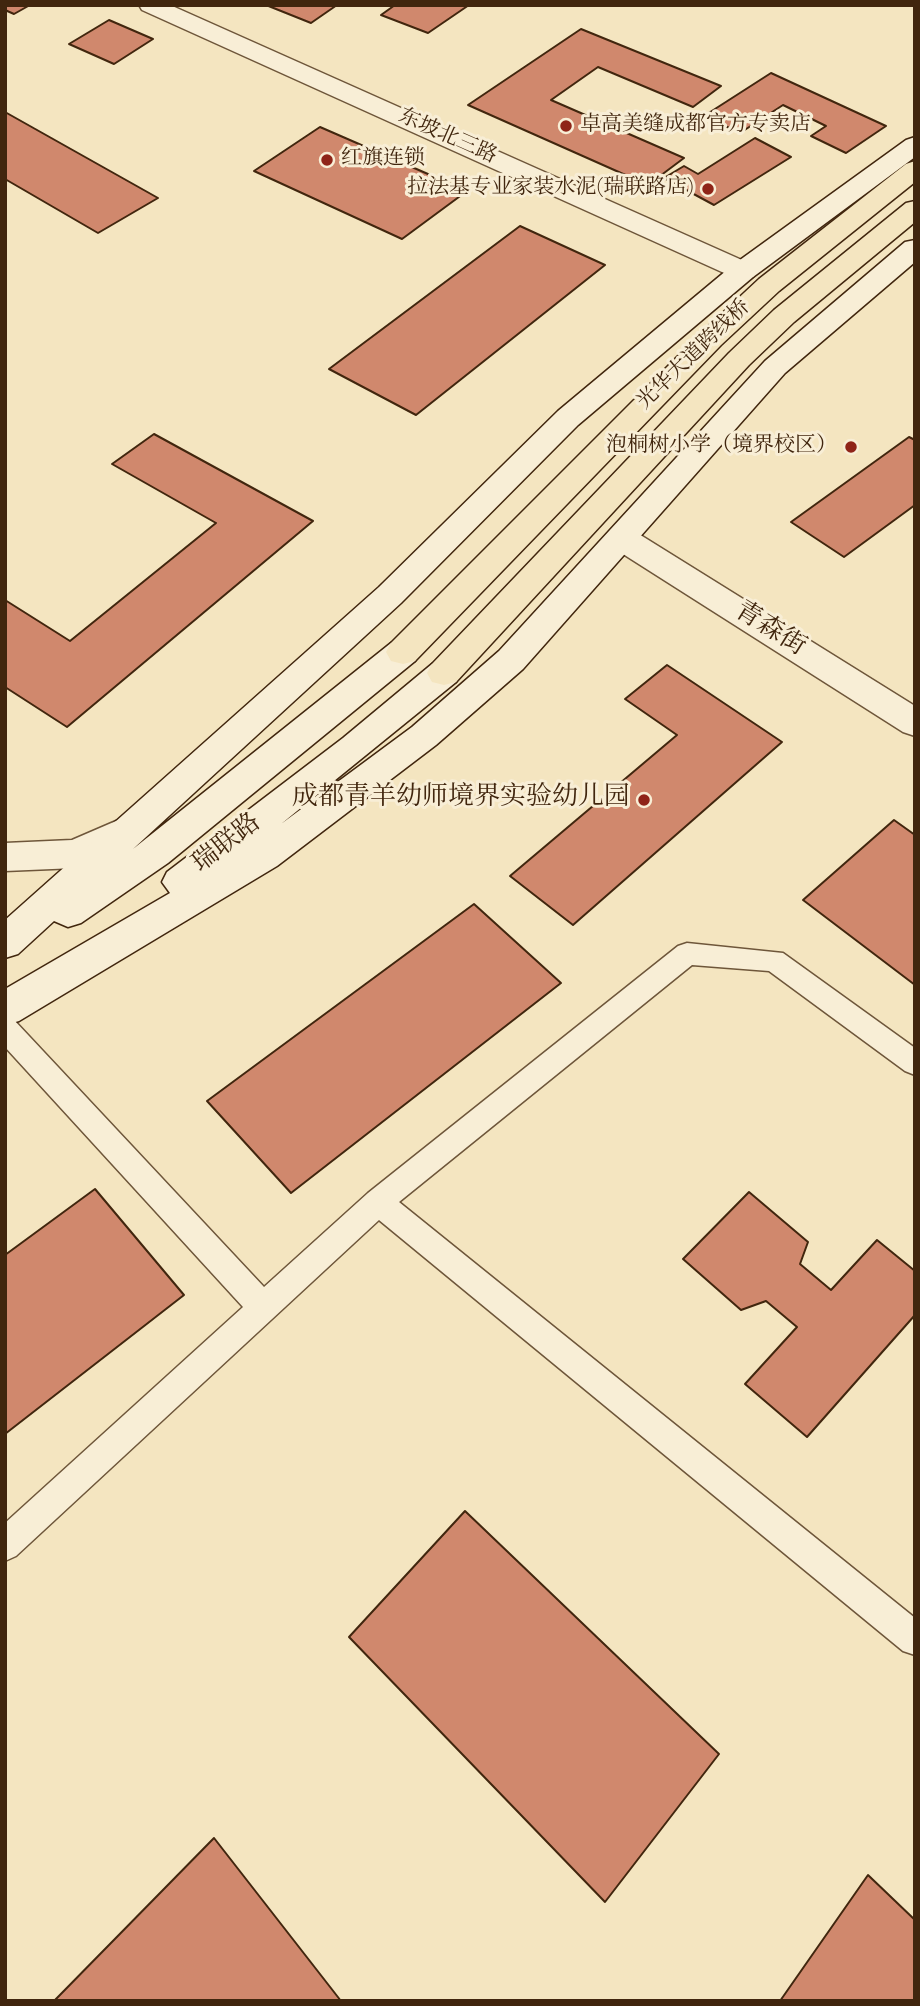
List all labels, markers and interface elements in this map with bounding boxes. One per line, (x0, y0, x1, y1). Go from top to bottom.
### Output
street label: 东坡北三路 (394, 105, 500, 171)
place label: 卓高美缝成都官方专卖店 (580, 113, 811, 139)
marker: 卓高美缝成都官方专卖店 (558, 118, 574, 134)
place label: 红旗连锁 (341, 147, 425, 173)
marker: 红旗连锁 (319, 152, 335, 168)
place label: 拉法基专业家装水泥(瑞联路店) (407, 176, 694, 202)
marker: 拉法基专业家装水泥(瑞联路店) (700, 181, 716, 197)
street label: 光华大道跨线桥 (633, 296, 757, 416)
place label: 泡桐树小学（境界校区） (606, 434, 837, 460)
marker: 泡桐树小学（境界校区） (843, 439, 859, 455)
street label: 青森街 (728, 597, 810, 665)
place label: 成都青羊幼师境界实验幼儿园 (292, 784, 630, 816)
marker: 成都青羊幼师境界实验幼儿园 (636, 792, 652, 808)
street label: 瑞联路 (188, 809, 268, 881)

